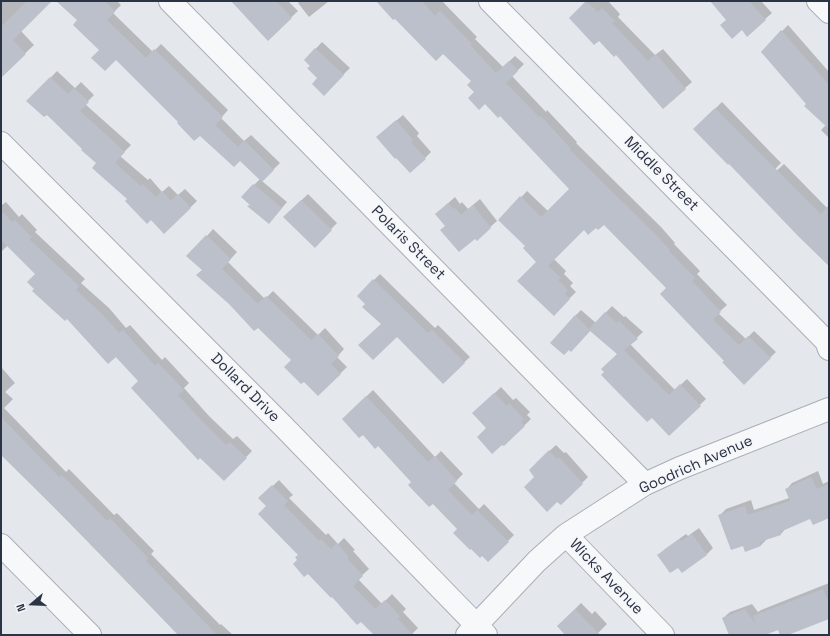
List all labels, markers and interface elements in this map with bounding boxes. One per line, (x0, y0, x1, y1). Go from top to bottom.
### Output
street label: Middle Street (620, 133, 702, 215)
street label: Polaris Street (367, 202, 449, 284)
street label: Dollard Drive (207, 350, 283, 426)
street label: Goodrich Avenue (636, 432, 756, 498)
street label: Wicks Avenue (565, 535, 647, 619)
north arrow (12, 584, 52, 624)
text: N (13, 602, 28, 614)

